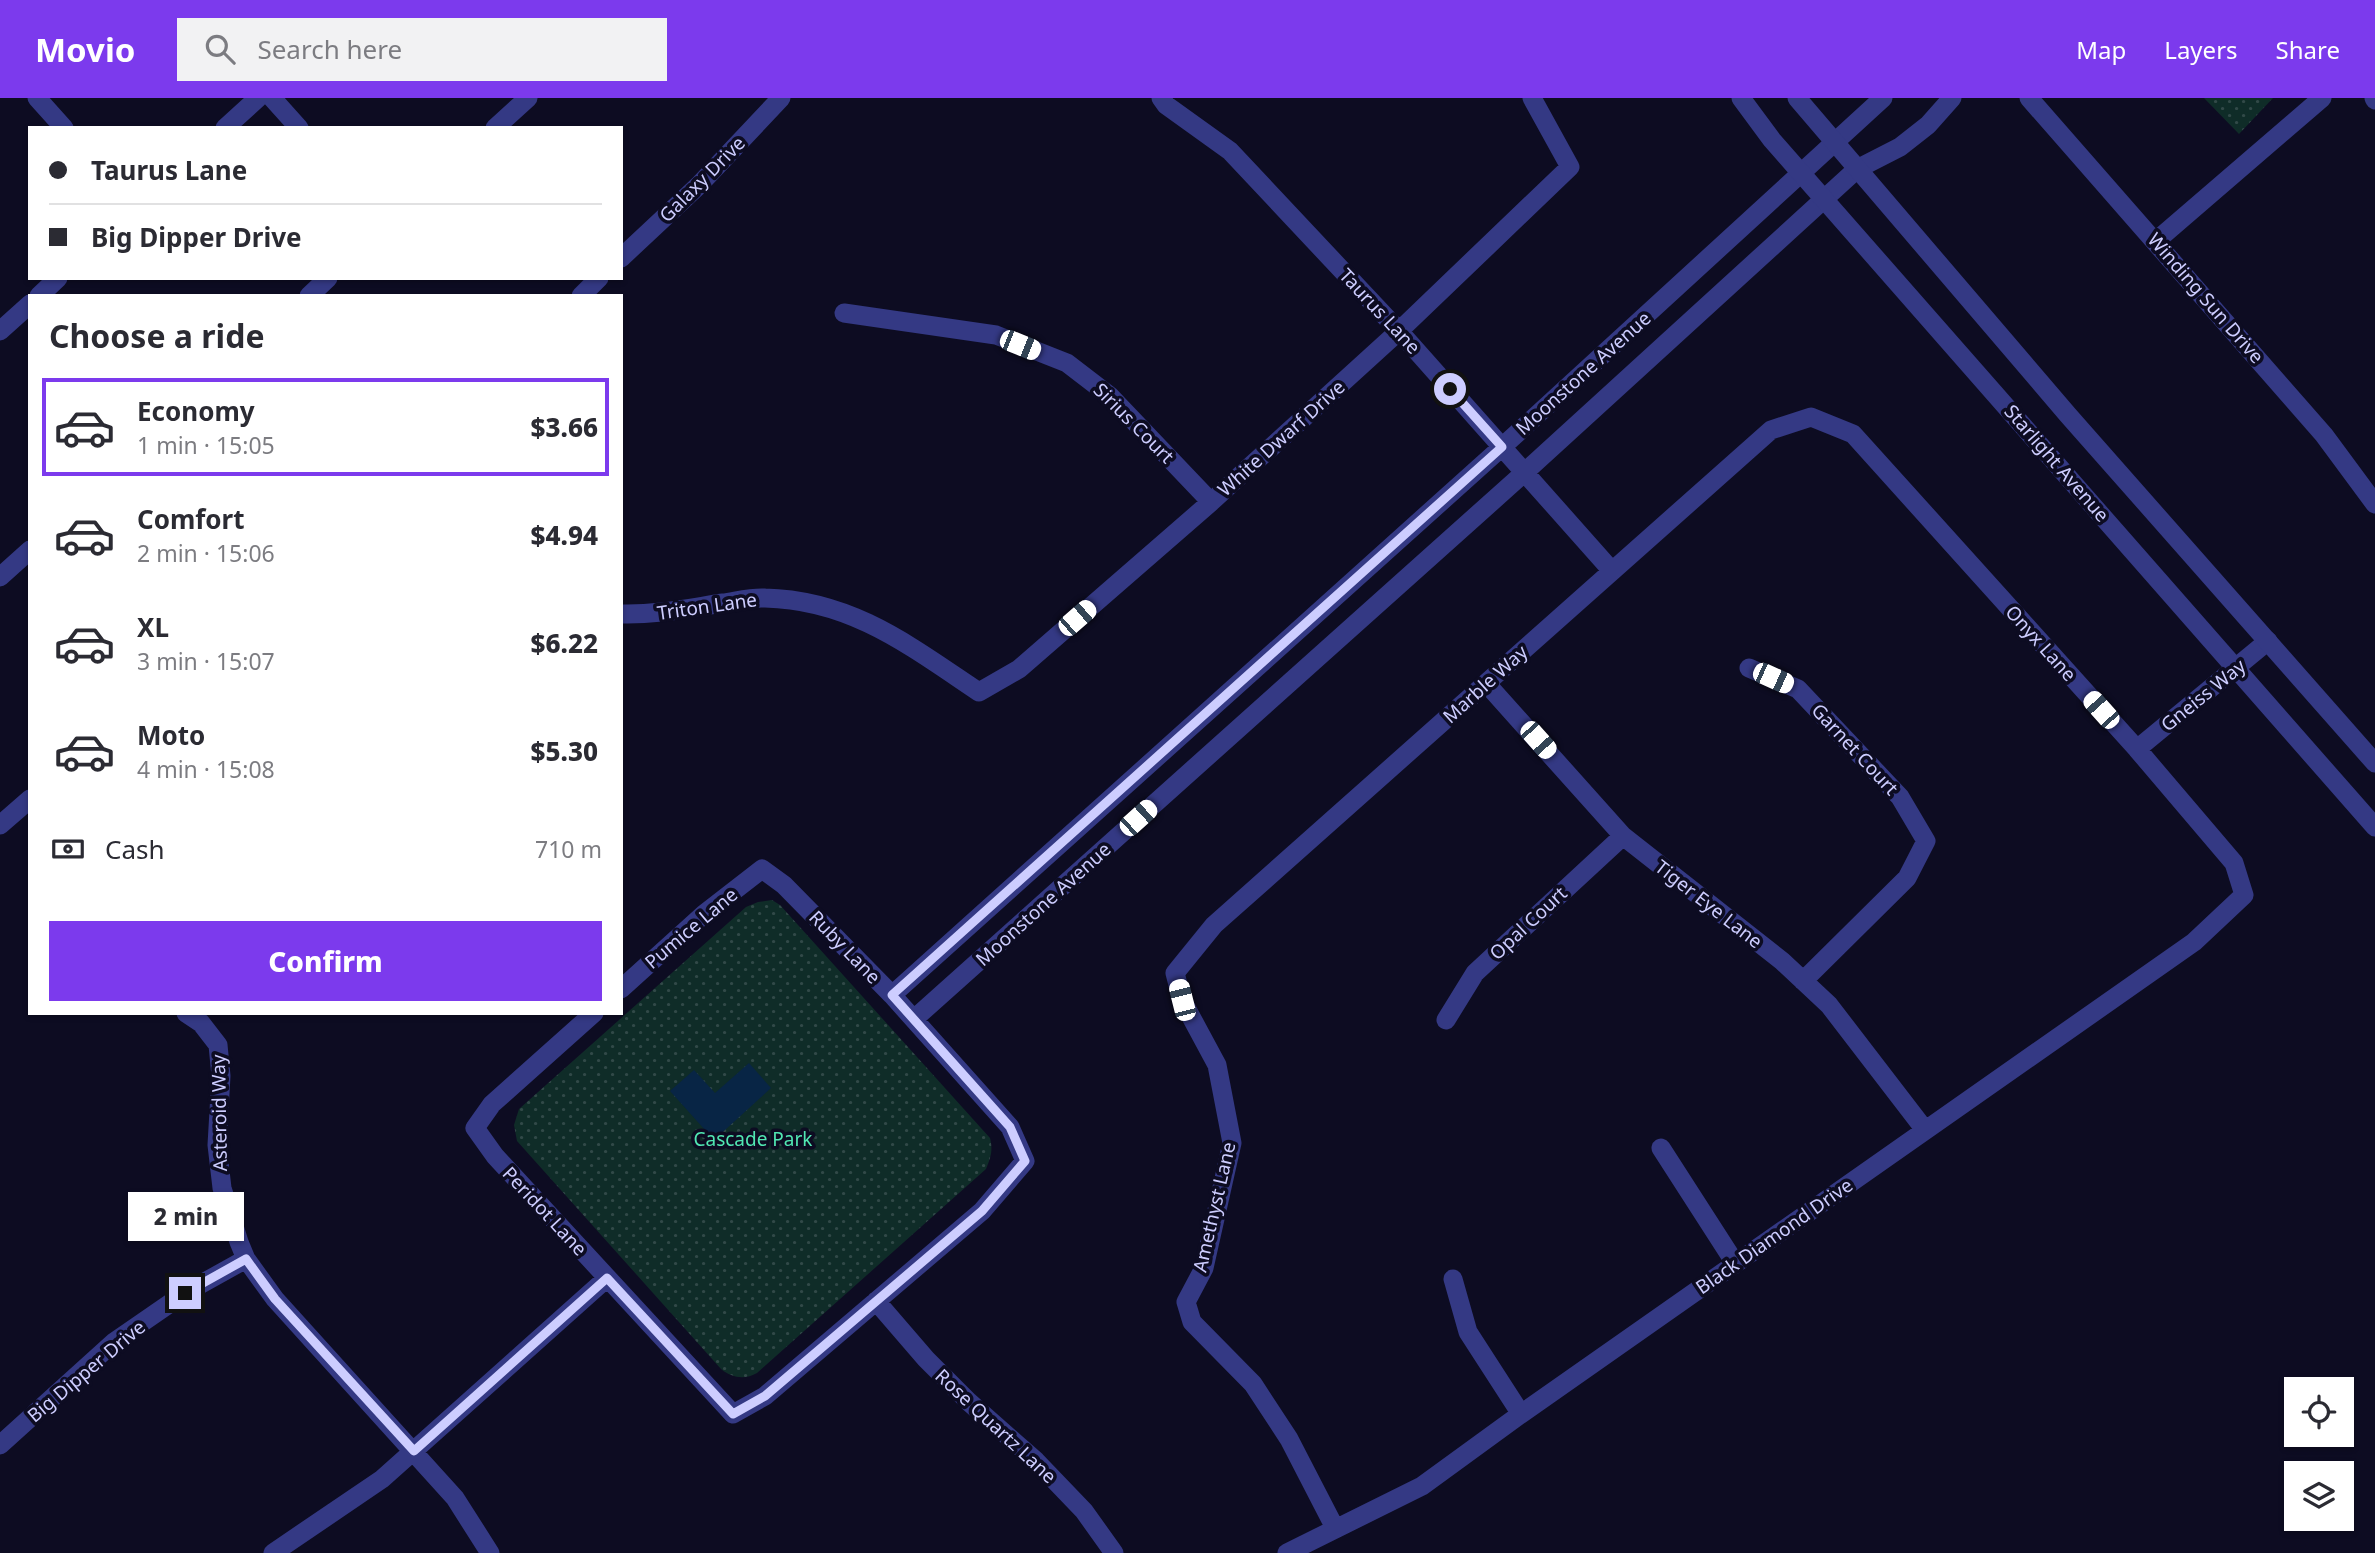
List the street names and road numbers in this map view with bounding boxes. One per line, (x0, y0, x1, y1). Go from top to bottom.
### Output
street label: Galaxy Drive (653, 130, 751, 228)
street label: Winding Sun Drive (2142, 227, 2270, 369)
street label: Taurus Lane (1334, 263, 1426, 359)
street label: Moonstone Avenue (1510, 305, 1656, 441)
street label: White Dwarf Drive (1212, 374, 1350, 502)
street label: Sirius Court (1088, 377, 1180, 469)
street label: Starlight Avenue (1999, 399, 2115, 527)
street label: Triton Lane (655, 586, 759, 626)
street label: Onyx Lane (2000, 599, 2082, 687)
street label: Marble Way (1437, 639, 1533, 729)
street label: Gneiss Way (2155, 653, 2251, 737)
street label: Garnet Court (1806, 698, 1904, 801)
street label: Moonstone Avenue (970, 836, 1116, 972)
street label: Tiger Eye Lane (1650, 854, 1768, 954)
street label: Opal Court (1484, 880, 1572, 966)
street label: Pumice Lane (639, 881, 743, 975)
street label: Ruby Lane (803, 905, 887, 989)
street label: Asteroid Way (205, 1054, 233, 1172)
street label: Amethyst Lane (1186, 1139, 1242, 1275)
street label: Peridot Lane (497, 1161, 593, 1261)
street label: Black Diamond Drive (1690, 1172, 1858, 1300)
street label: Big Dipper Drive (22, 1314, 150, 1428)
street label: Rose Quartz Lane (930, 1363, 1062, 1489)

